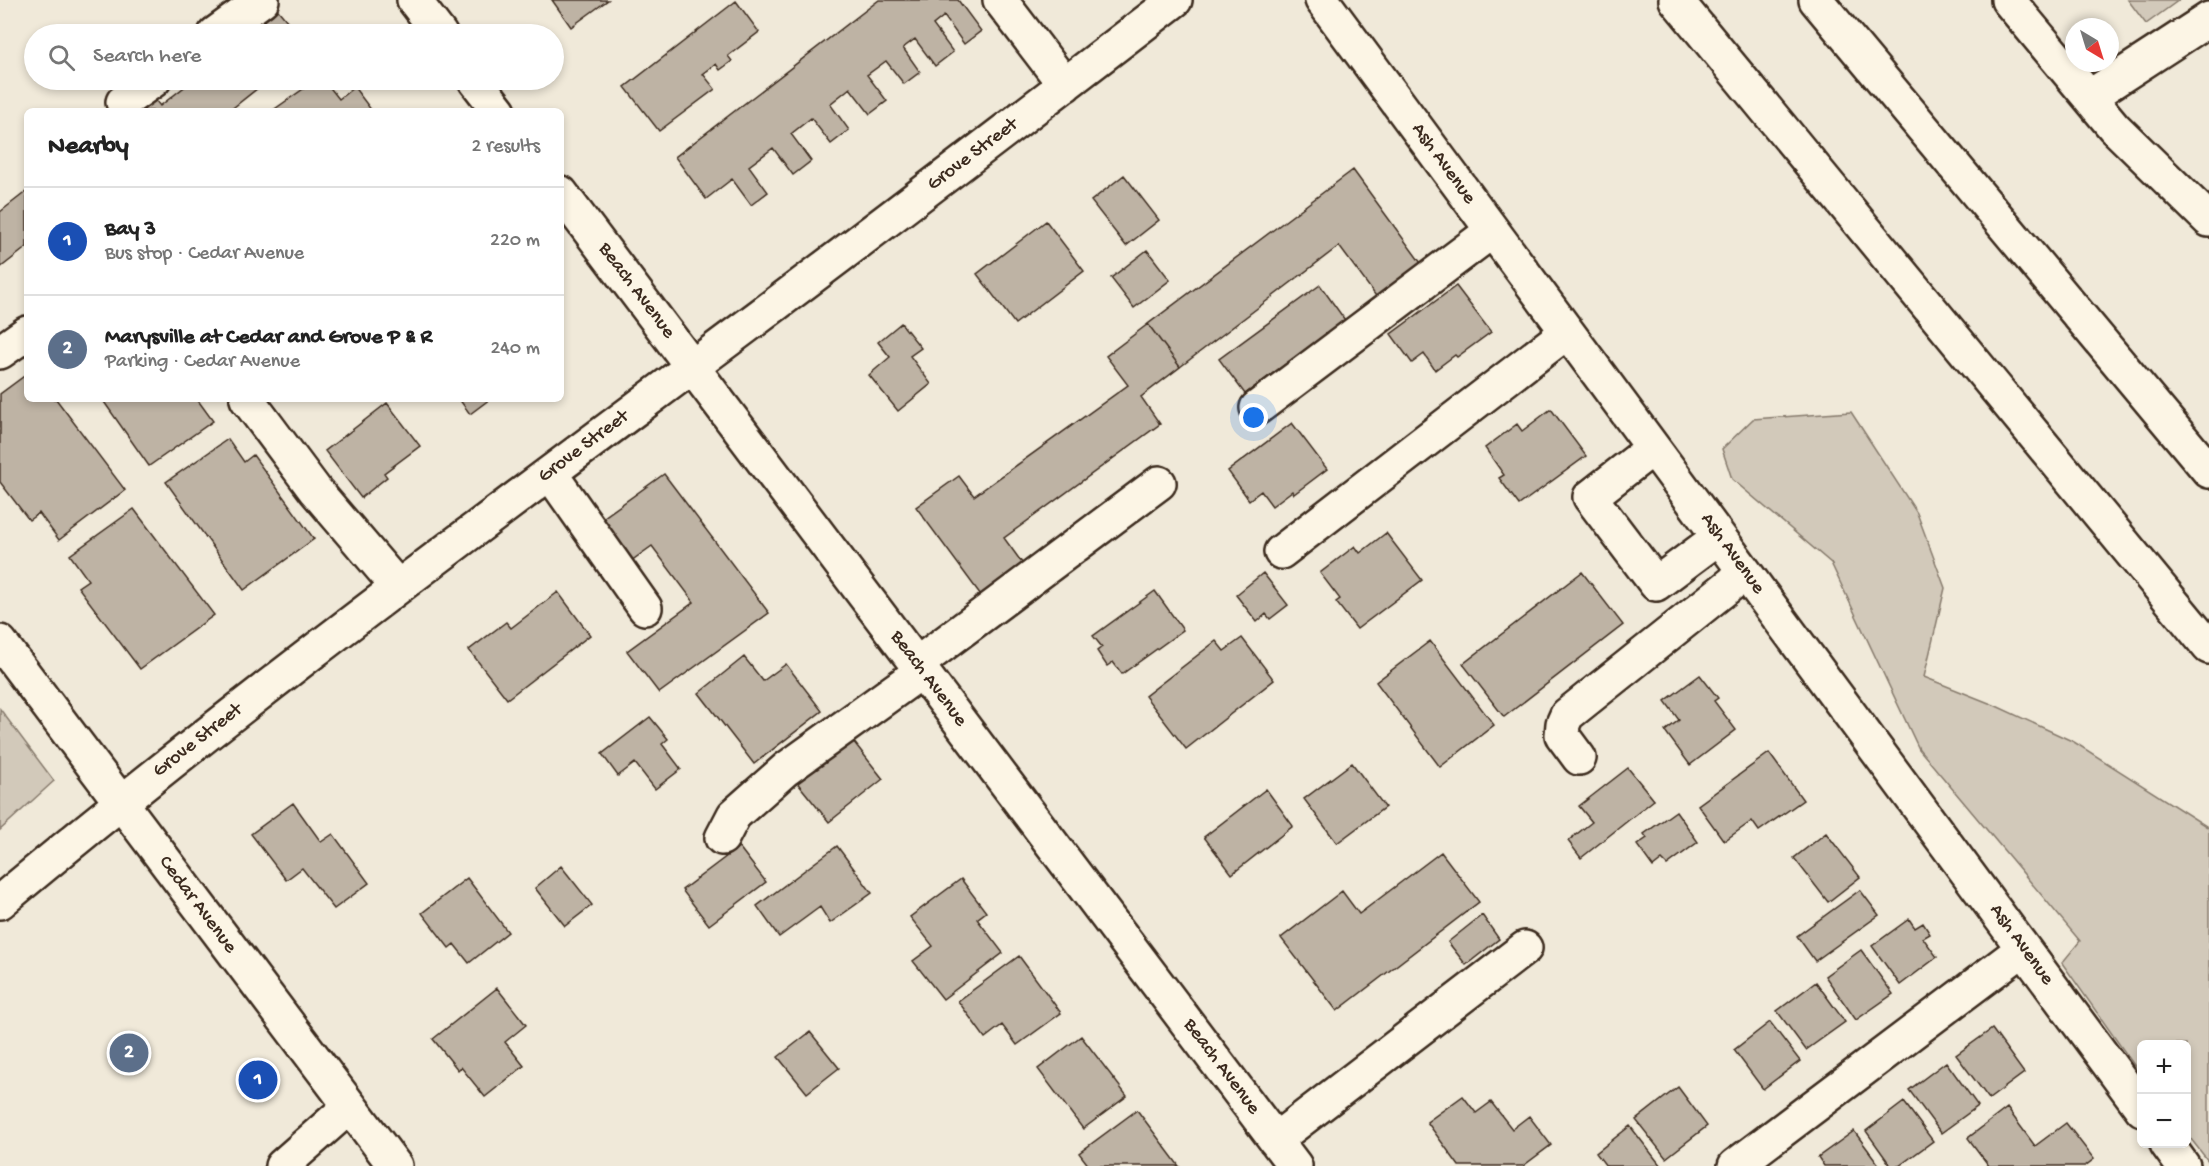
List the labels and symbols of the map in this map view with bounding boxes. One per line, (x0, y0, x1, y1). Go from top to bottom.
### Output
north arrow (2065, 18, 2119, 72)
street label: Grove Street (923, 112, 1024, 196)
street label: Ash Avenue (1406, 119, 1481, 210)
street label: Beach Avenue (592, 238, 680, 344)
your location (1239, 403, 1268, 432)
street label: Grove Street (534, 404, 635, 488)
street label: Ash Avenue (1695, 509, 1770, 600)
street label: Beach Avenue (884, 626, 972, 732)
street label: Grove Street (149, 698, 249, 783)
street label: Cedar Avenue (153, 852, 241, 959)
street label: Ash Avenue (1984, 900, 2059, 991)
street label: Beach Avenue (1177, 1014, 1265, 1120)
pin: 2 (110, 1030, 148, 1076)
pin: 1 (238, 1058, 278, 1102)

